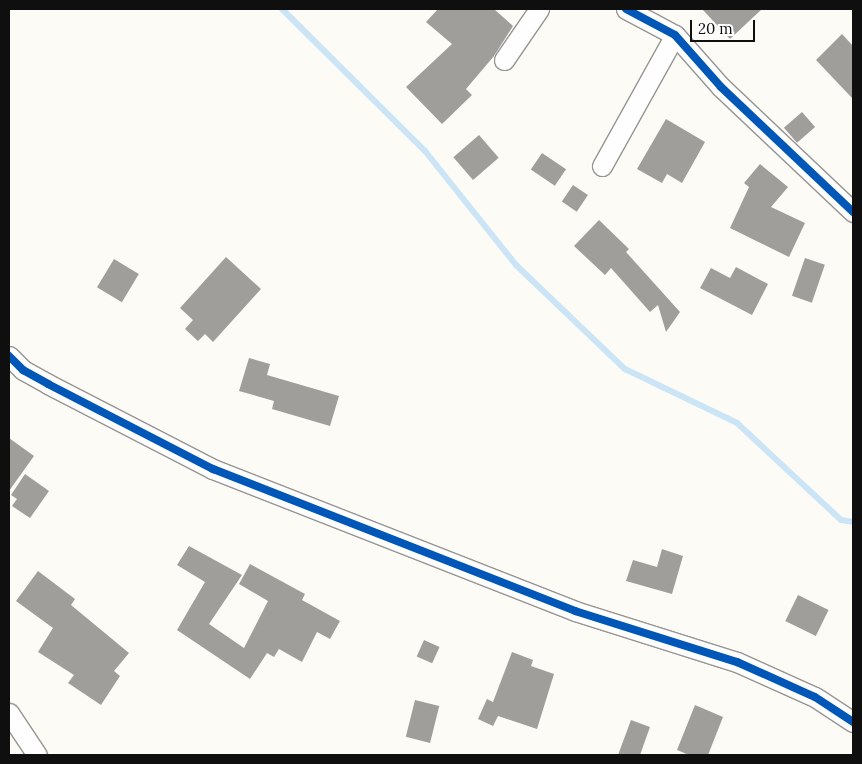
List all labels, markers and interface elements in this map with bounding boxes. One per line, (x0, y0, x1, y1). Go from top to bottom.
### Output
scale bar (692, 10, 757, 42)
text: 20 m (698, 19, 733, 38)

